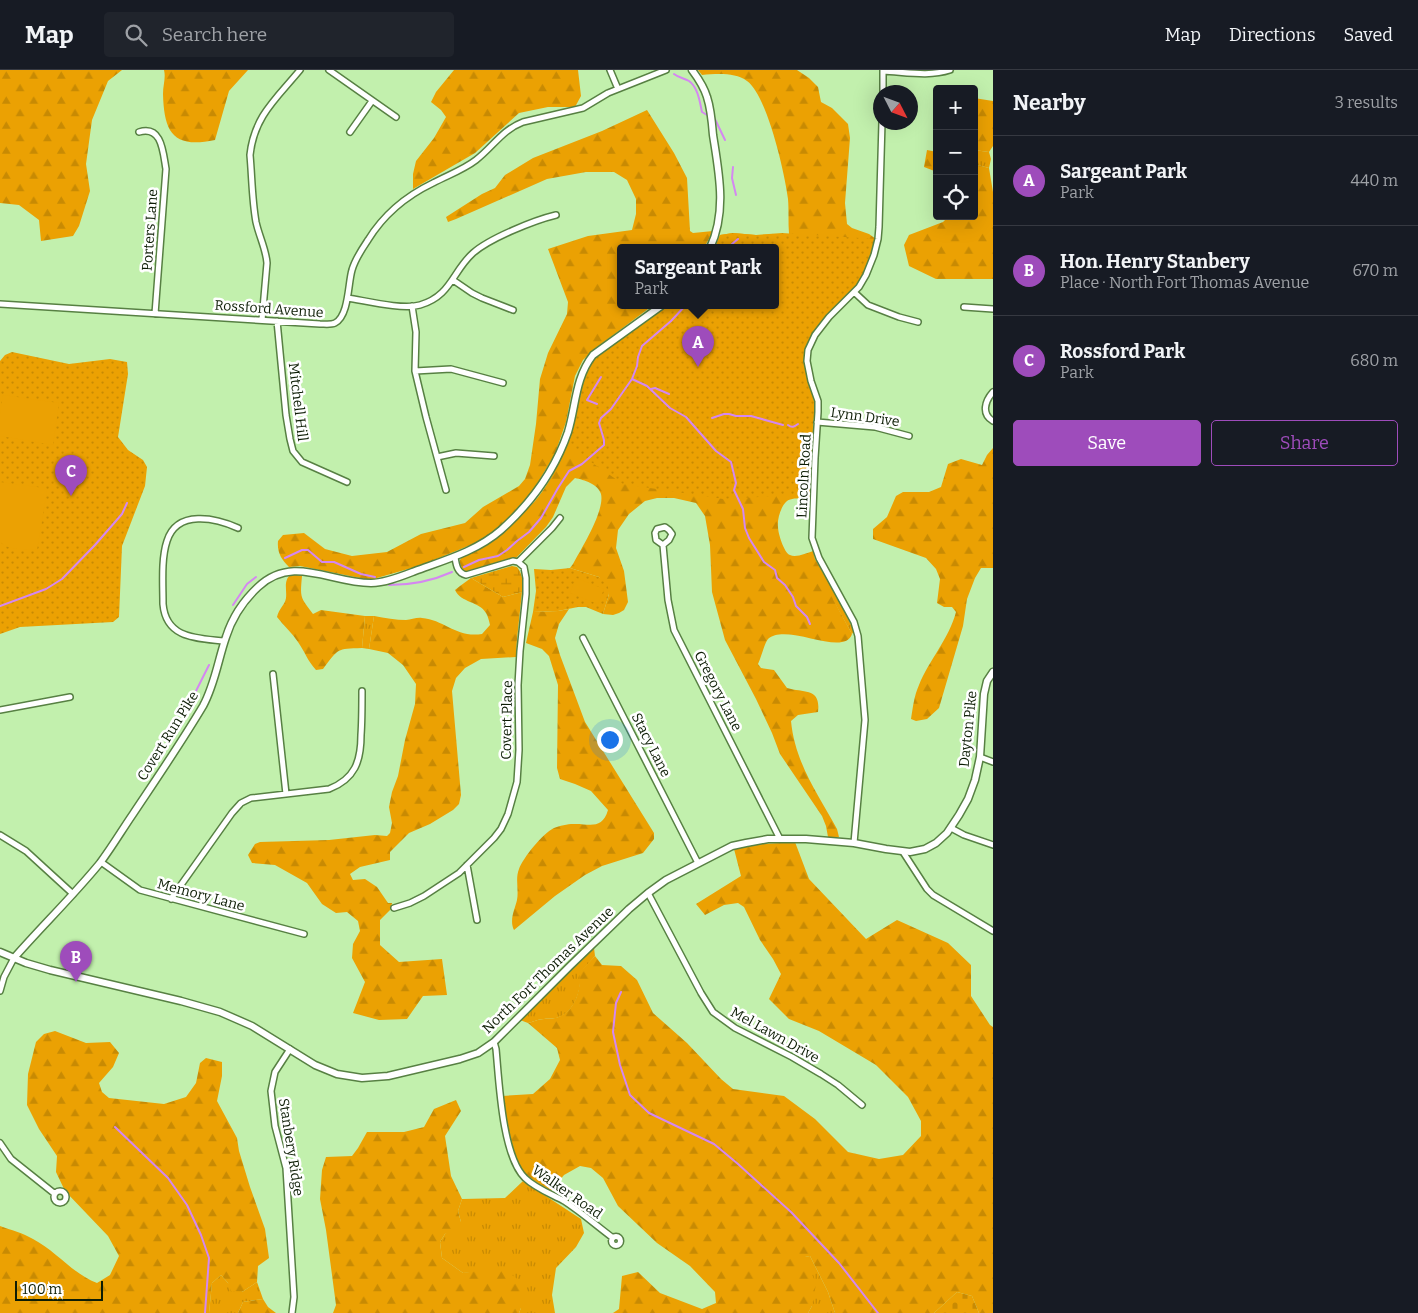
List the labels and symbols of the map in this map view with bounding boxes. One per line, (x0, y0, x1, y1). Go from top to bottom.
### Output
north arrow (873, 85, 918, 130)
street label: Porters Lane (139, 188, 161, 272)
street label: Rossford Avenue (214, 297, 324, 321)
pin: A (682, 326, 714, 367)
street label: Mitchell Hill (285, 362, 311, 442)
street label: Lynn Drive (829, 404, 901, 430)
street label: Lincoln Road (793, 434, 815, 518)
pin: C (55, 455, 87, 496)
street label: Gregory Lane (690, 648, 746, 734)
street label: Covert Place (498, 680, 516, 760)
street label: Covert Run Pike (134, 688, 202, 784)
street label: Dayton Pike (956, 690, 980, 768)
street label: Stacy Lane (628, 710, 674, 780)
your location (597, 727, 623, 753)
street label: Memory Lane (156, 875, 246, 915)
street label: North Fort Thomas Avenue (479, 903, 617, 1037)
pin: B (60, 941, 92, 982)
street label: Mel Lawn Drive (728, 1004, 822, 1066)
street label: Stanbery Ridge (275, 1097, 307, 1197)
street label: Walker Road (529, 1162, 605, 1222)
scale bar (15, 1278, 102, 1301)

